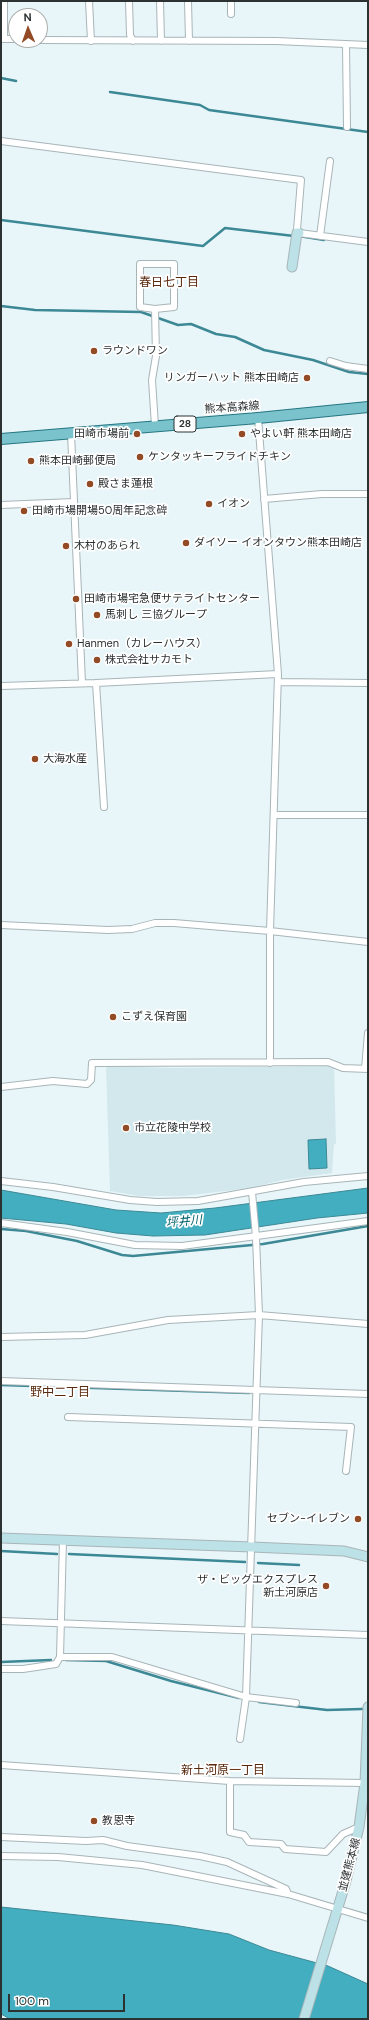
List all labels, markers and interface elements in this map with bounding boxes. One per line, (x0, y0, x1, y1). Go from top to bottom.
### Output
north arrow (8, 8, 48, 48)
text: N (23, 10, 32, 24)
district label: 春日七丁目 (139, 276, 199, 290)
place label: ラウンドワン (102, 344, 168, 358)
marker: ラウンドワン (89, 346, 99, 356)
place label: リンガーハット 熊本田崎店 (164, 371, 299, 385)
marker: リンガーハット 熊本田崎店 (302, 373, 312, 383)
street label: 熊本高森線 (204, 399, 260, 417)
road number: 28 (174, 416, 196, 432)
place label: 田崎市場前 (74, 427, 129, 441)
place label: やよい軒 熊本田崎店 (250, 427, 352, 441)
marker: 田崎市場前 (132, 429, 142, 439)
marker: やよい軒 熊本田崎店 (237, 429, 247, 439)
place label: ケンタッキーフライドチキン (148, 450, 291, 464)
marker: ケンタッキーフライドチキン (135, 452, 145, 462)
place label: 熊本田崎郵便局 (39, 454, 116, 468)
marker: 熊本田崎郵便局 (26, 456, 36, 466)
place label: 殿さま蓮根 (98, 477, 153, 491)
marker: 殿さま蓮根 (85, 479, 95, 489)
place label: イオン (217, 497, 250, 511)
marker: イオン (204, 499, 214, 509)
place label: 田崎市場開場50周年記念碑 (32, 504, 167, 518)
marker: 田崎市場開場50周年記念碑 (19, 506, 29, 516)
place label: ダイソー イオンタウン熊本田崎店 (194, 536, 362, 550)
marker: ダイソー イオンタウン熊本田崎店 (181, 538, 191, 548)
place label: 木村のあられ (74, 539, 140, 553)
marker: 木村のあられ (61, 541, 71, 551)
place label: 田崎市場宅急便サテライトセンター (84, 592, 260, 606)
marker: 田崎市場宅急便サテライトセンター (71, 594, 81, 604)
place label: 馬刺し 三協グループ (105, 608, 207, 622)
marker: 馬刺し 三協グループ (92, 610, 102, 620)
place label: Hanmen（カレーハウス） (77, 637, 207, 651)
marker: Hanmen（カレーハウス） (64, 639, 74, 649)
place label: 株式会社サカモト (105, 653, 193, 667)
marker: 株式会社サカモト (92, 655, 102, 665)
place label: 大海水産 (43, 752, 87, 766)
marker: 大海水産 (30, 754, 40, 764)
place label: こずえ保育園 (121, 1010, 187, 1024)
marker: こずえ保育園 (108, 1012, 118, 1022)
place label: 市立花陵中学校 (134, 1121, 211, 1135)
marker: 市立花陵中学校 (121, 1123, 131, 1133)
water label: 坪井川 (165, 1213, 203, 1231)
district label: 野中二丁目 (30, 1386, 90, 1400)
place label: セブン-イレブン (267, 1512, 350, 1526)
marker: セブン-イレブン (353, 1514, 363, 1524)
place label: ザ・ビッグエクスプレス 新土河原店 (197, 1573, 318, 1599)
marker: ザ・ビッグエクスプレス 新土河原店 (321, 1581, 331, 1591)
district label: 新土河原一丁目 (181, 1764, 265, 1778)
place label: 教恩寺 (102, 1814, 135, 1828)
marker: 教恩寺 (89, 1816, 99, 1826)
street label: 並建熊本線 (337, 1837, 363, 1893)
scale bar (10, 1986, 127, 2012)
text: 100 m (15, 1993, 49, 2009)

